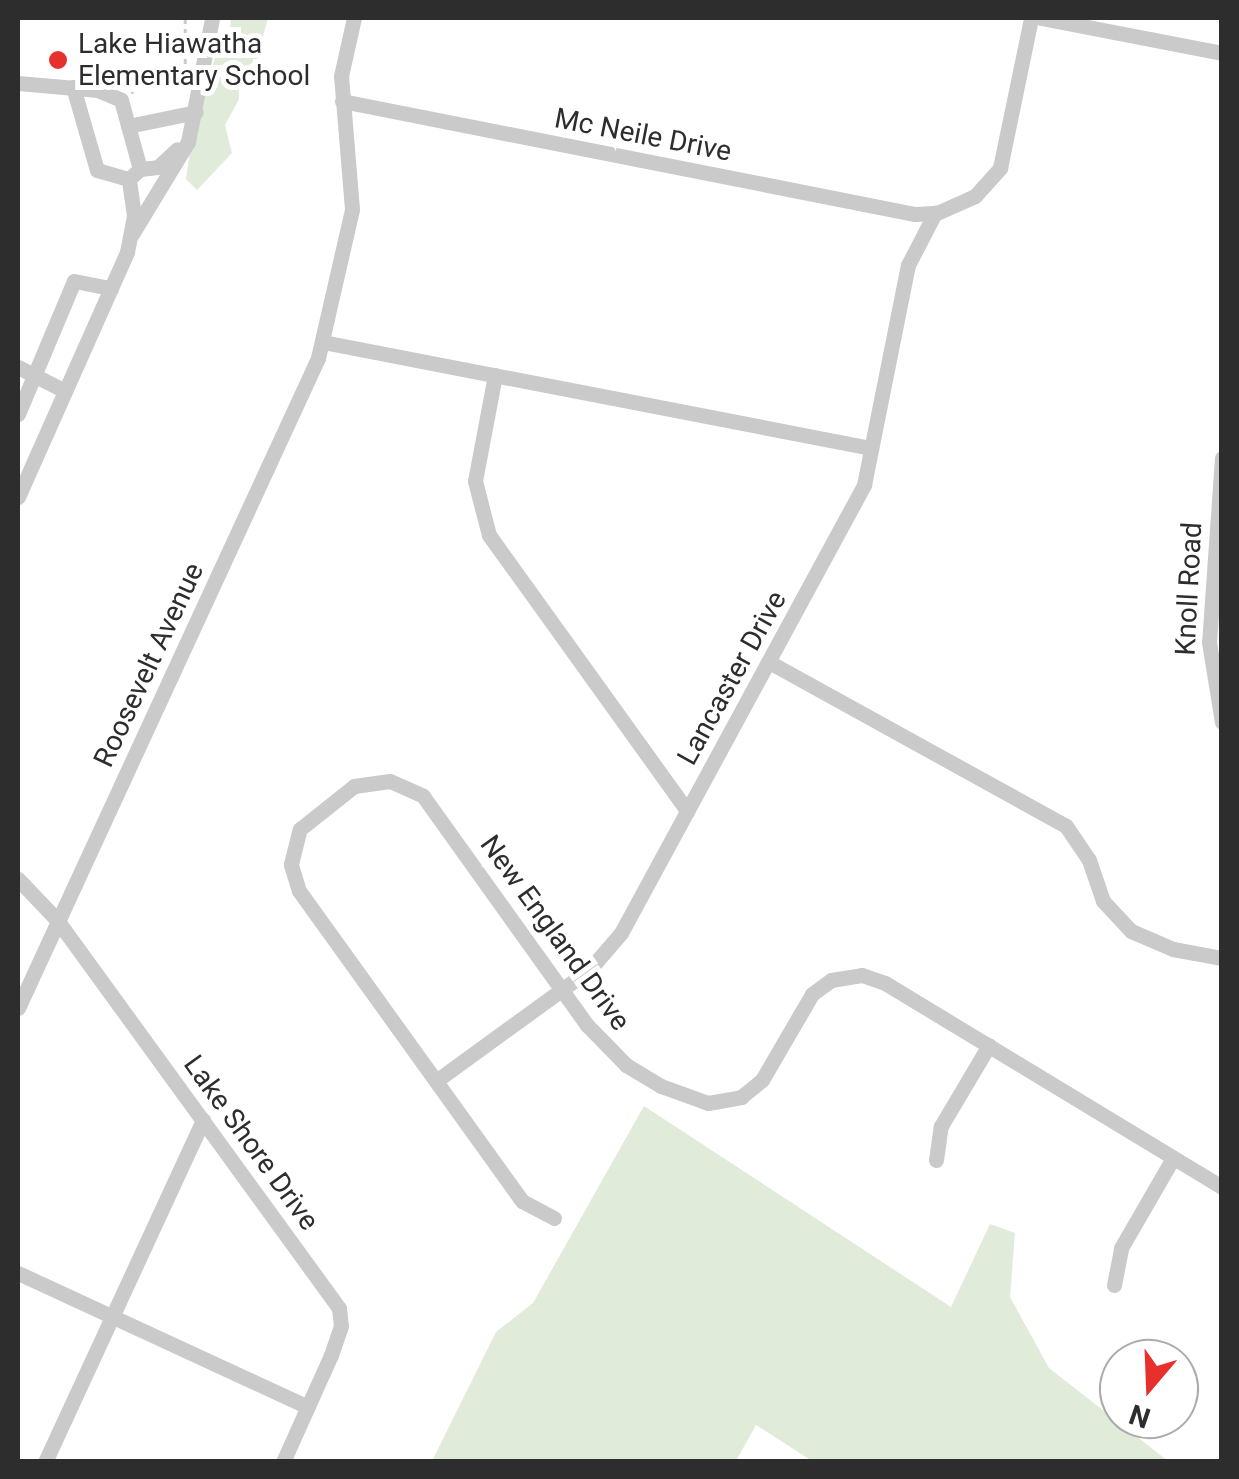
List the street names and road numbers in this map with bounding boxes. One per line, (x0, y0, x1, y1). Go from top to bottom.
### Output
street label: Mc Neile Drive (552, 101, 734, 169)
street label: Knoll Road (1169, 521, 1209, 657)
street label: Roosevelt Avenue (87, 558, 211, 772)
street label: Lancaster Drive (670, 585, 794, 771)
street label: New England Drive (473, 829, 637, 1037)
street label: Lake Shore Drive (176, 1049, 326, 1237)

